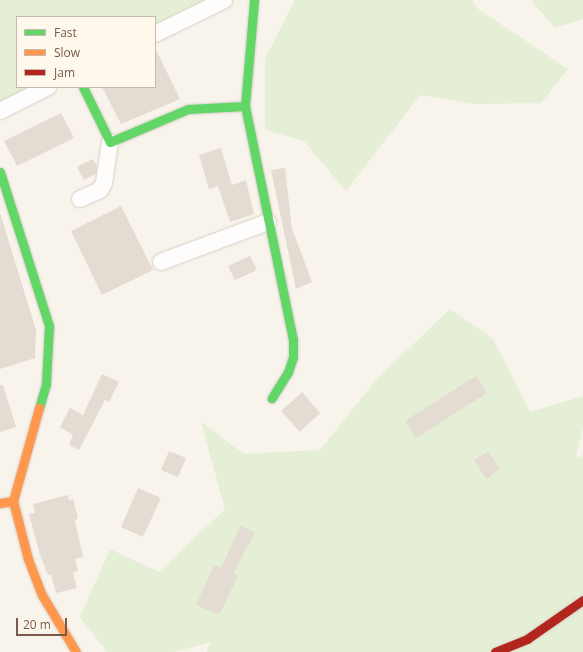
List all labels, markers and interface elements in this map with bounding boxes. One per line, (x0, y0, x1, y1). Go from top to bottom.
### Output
legend (16, 16, 156, 88)
text: Fast (54, 24, 77, 41)
text: Slow (54, 44, 80, 61)
text: Jam (54, 64, 75, 81)
scale bar (18, 610, 69, 636)
text: 20 m (23, 616, 51, 633)

